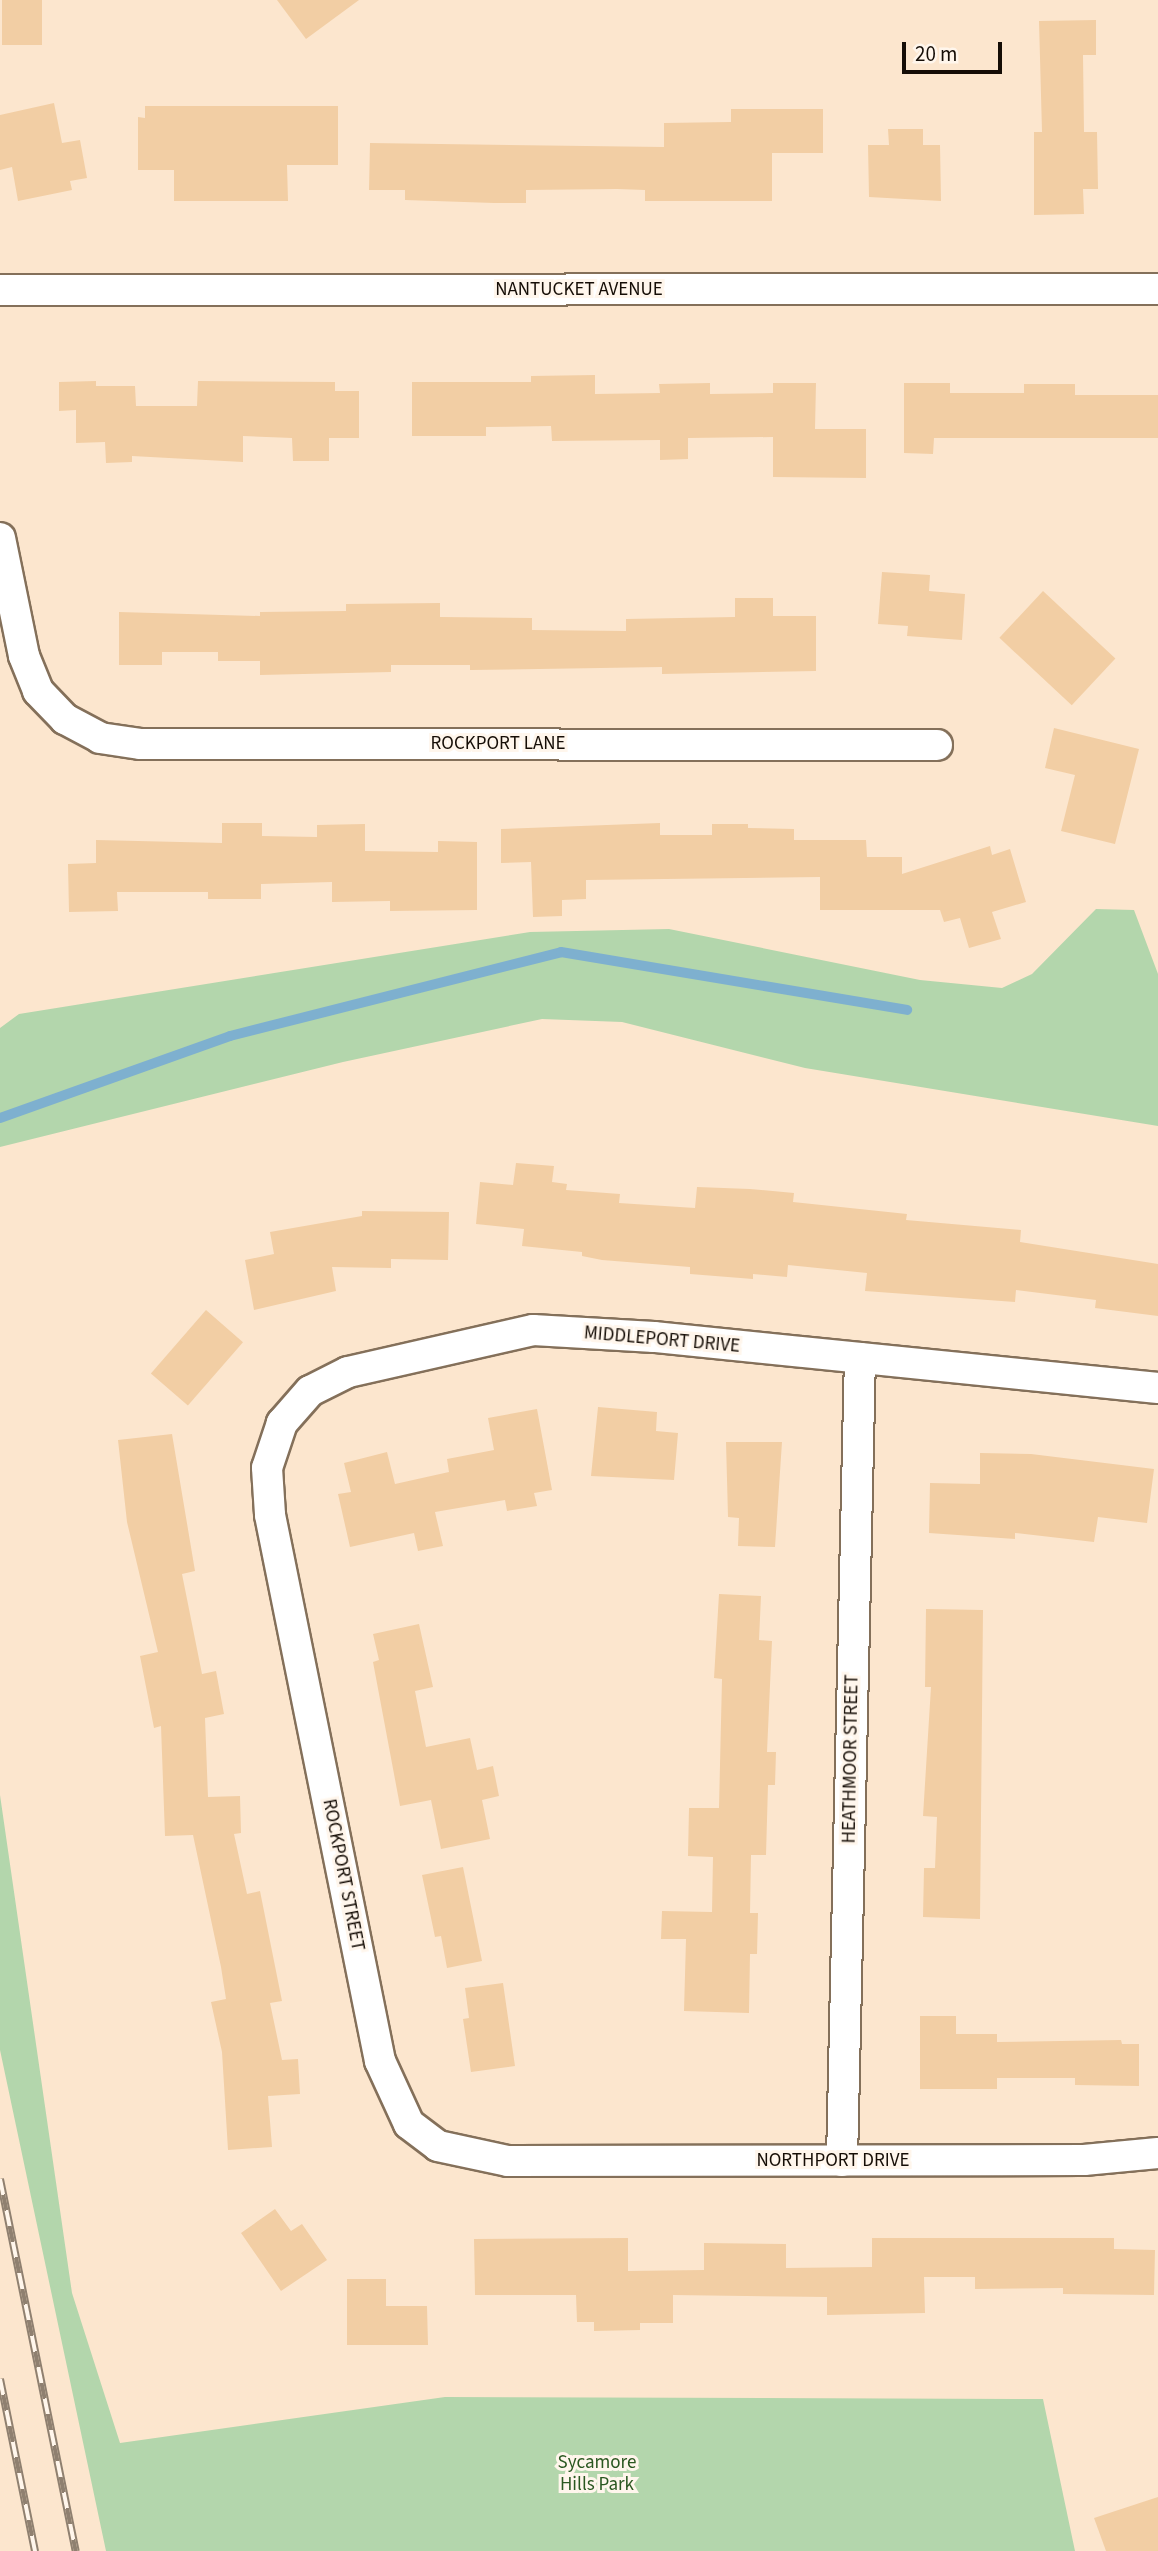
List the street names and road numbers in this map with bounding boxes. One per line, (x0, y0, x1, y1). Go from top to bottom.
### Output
street label: NANTUCKET AVENUE (495, 279, 663, 301)
street label: ROCKPORT LANE (430, 733, 566, 755)
street label: MIDDLEPORT DRIVE (583, 1322, 741, 1358)
street label: HEATHMOOR STREET (838, 1674, 864, 1844)
street label: ROCKPORT STREET (317, 1797, 369, 1953)
street label: NORTHPORT DRIVE (756, 2150, 910, 2172)

